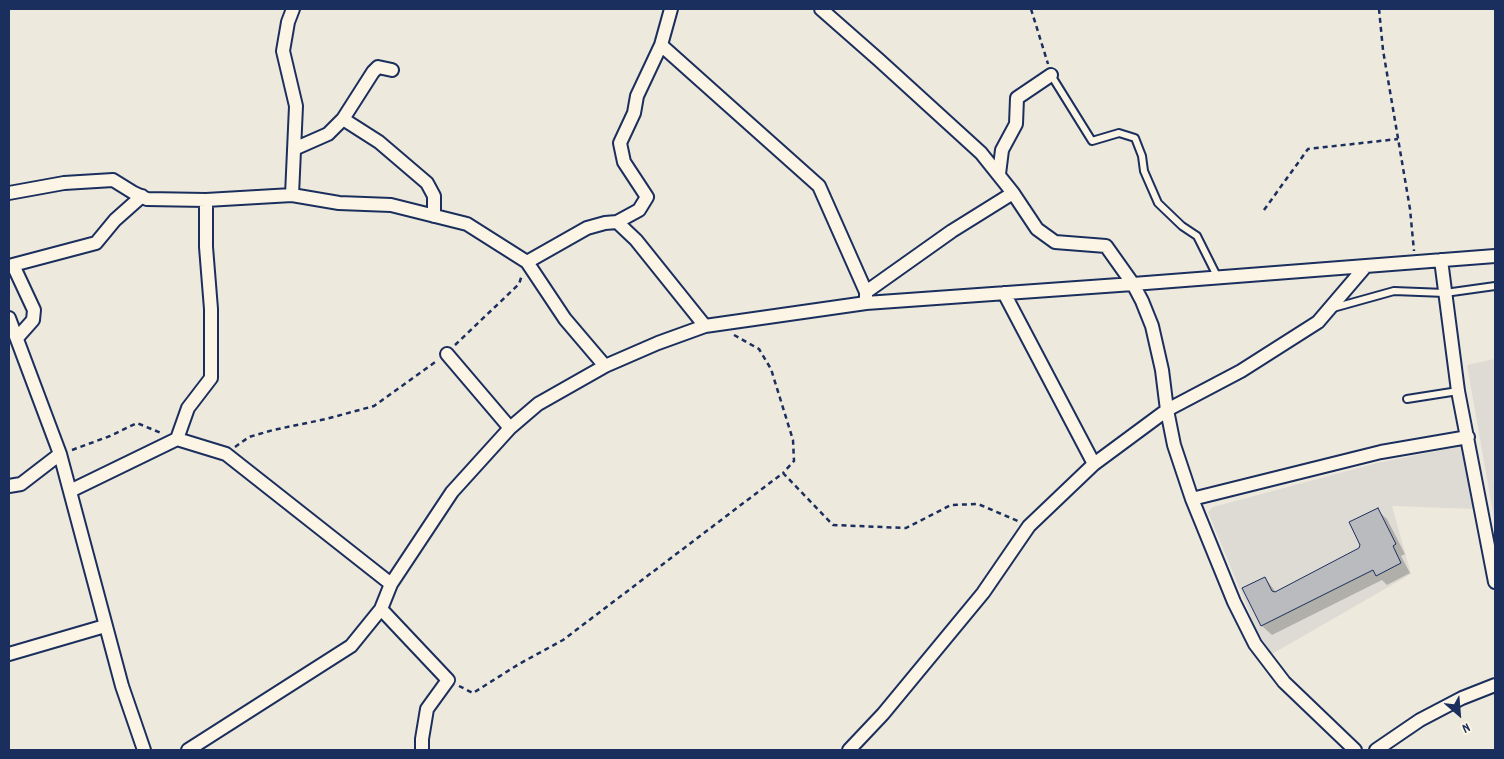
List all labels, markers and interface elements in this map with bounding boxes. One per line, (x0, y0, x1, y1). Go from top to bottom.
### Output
north arrow (1434, 689, 1484, 739)
text: N (1458, 717, 1473, 738)

